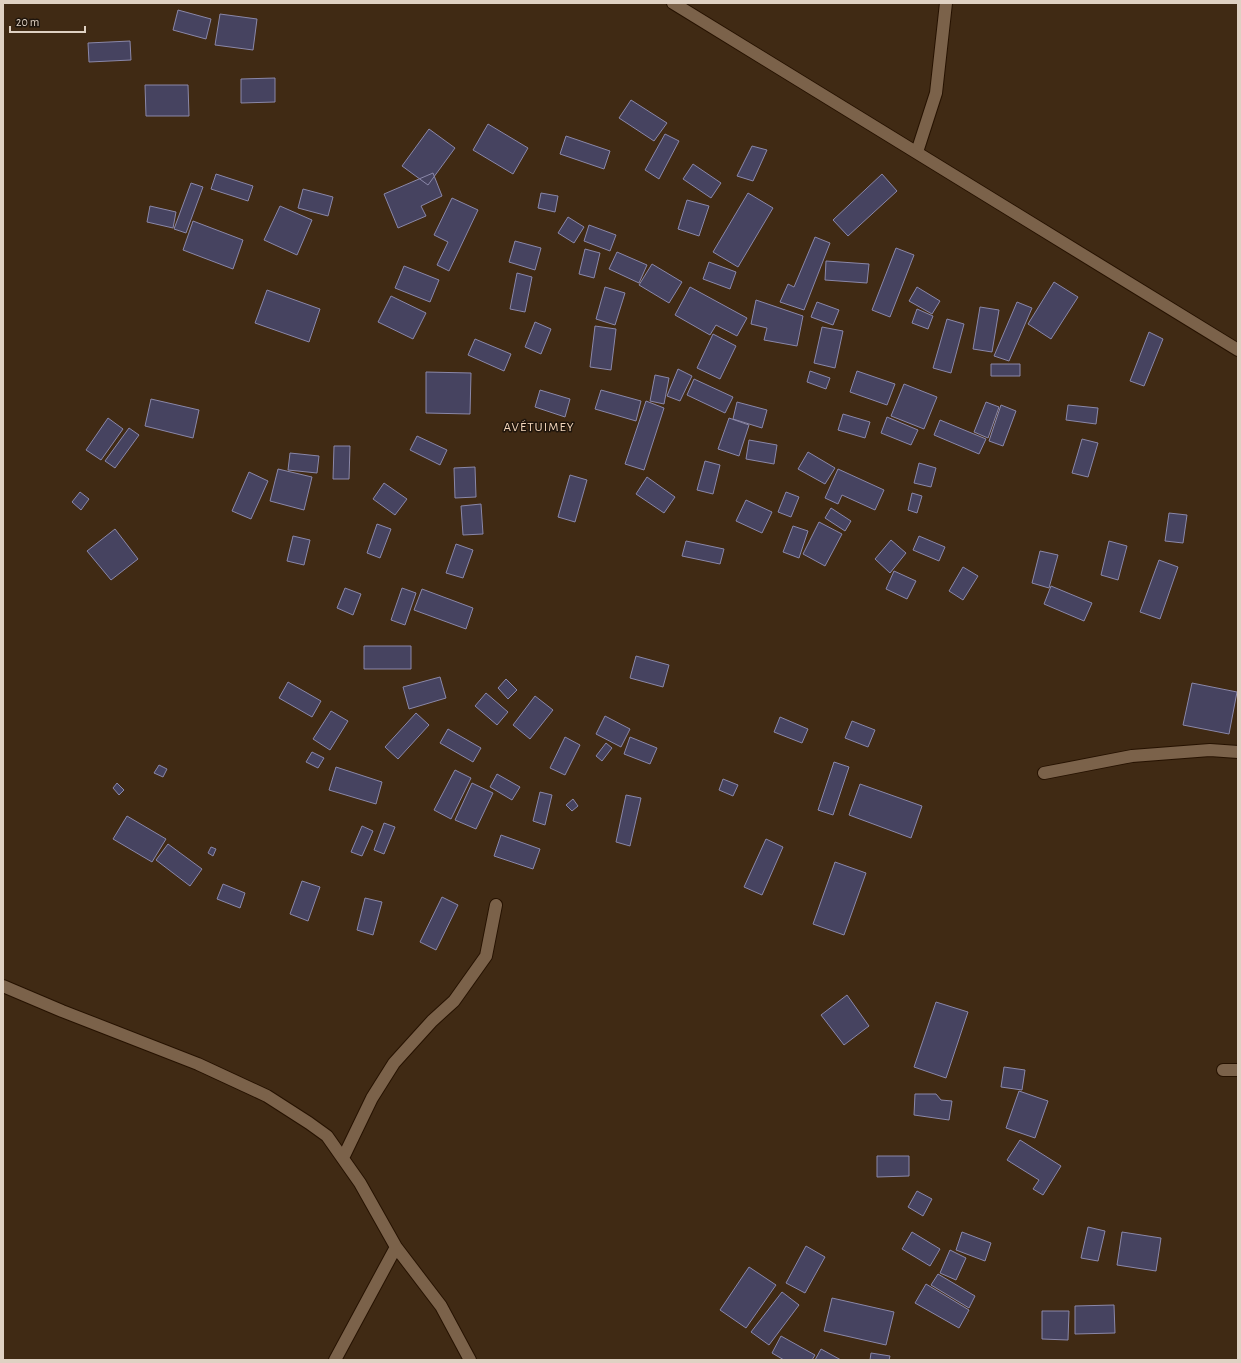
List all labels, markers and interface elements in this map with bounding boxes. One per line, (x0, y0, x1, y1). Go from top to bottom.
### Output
scale bar (10, 8, 85, 34)
text: 20 m (16, 16, 39, 28)
district label: AVÉTUIMEY (503, 420, 575, 434)

